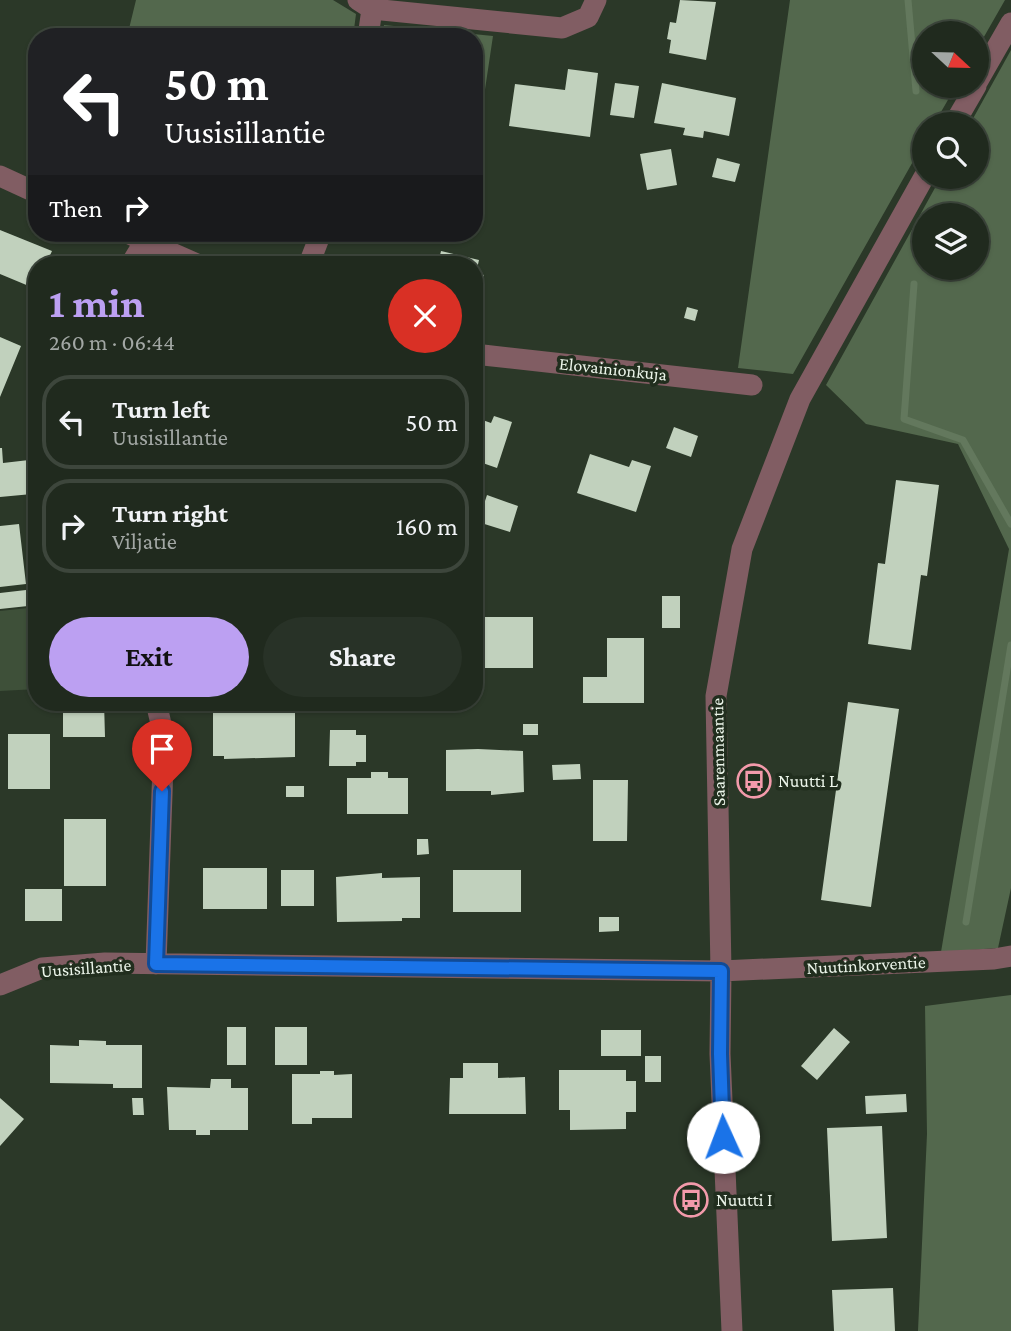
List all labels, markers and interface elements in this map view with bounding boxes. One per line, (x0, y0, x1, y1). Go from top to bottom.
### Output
north arrow (912, 21, 989, 98)
map controls (912, 21, 989, 280)
icon: left (49, 56, 140, 147)
text: 50 m (164, 56, 269, 111)
button: search (912, 112, 989, 189)
text: Uusisillantie (164, 114, 325, 150)
icon: right (117, 189, 155, 227)
text: Then (49, 194, 103, 223)
button: layers (912, 203, 989, 280)
text: 1 min (49, 279, 145, 326)
button: close (388, 279, 462, 353)
text: 260 m · 06:44 (49, 329, 175, 355)
street label: Elovainionkuja (558, 353, 668, 386)
text: Turn left (112, 395, 210, 424)
icon: left (53, 403, 91, 441)
text: 50 m (405, 408, 458, 437)
text: Uusisillantie (112, 424, 228, 450)
text: Turn right (112, 499, 228, 528)
icon: right (53, 507, 91, 545)
text: 160 m (396, 512, 458, 541)
text: Viljatie (112, 528, 177, 554)
button: Exit (49, 617, 249, 697)
button: Share (263, 617, 462, 697)
street label: Saarenmaantie (707, 698, 729, 806)
pin (132, 719, 192, 791)
icon: arrive (143, 730, 181, 768)
bus stop icon: Nuutti L (735, 762, 773, 800)
place label: Nuutti L (778, 771, 838, 791)
street label: Nuutinkorventie (806, 952, 926, 978)
street label: Uusisillantie (40, 955, 132, 981)
position arrow (686, 1100, 760, 1174)
bus stop icon: Nuutti I (672, 1181, 710, 1219)
place label: Nuutti I (716, 1190, 772, 1210)

